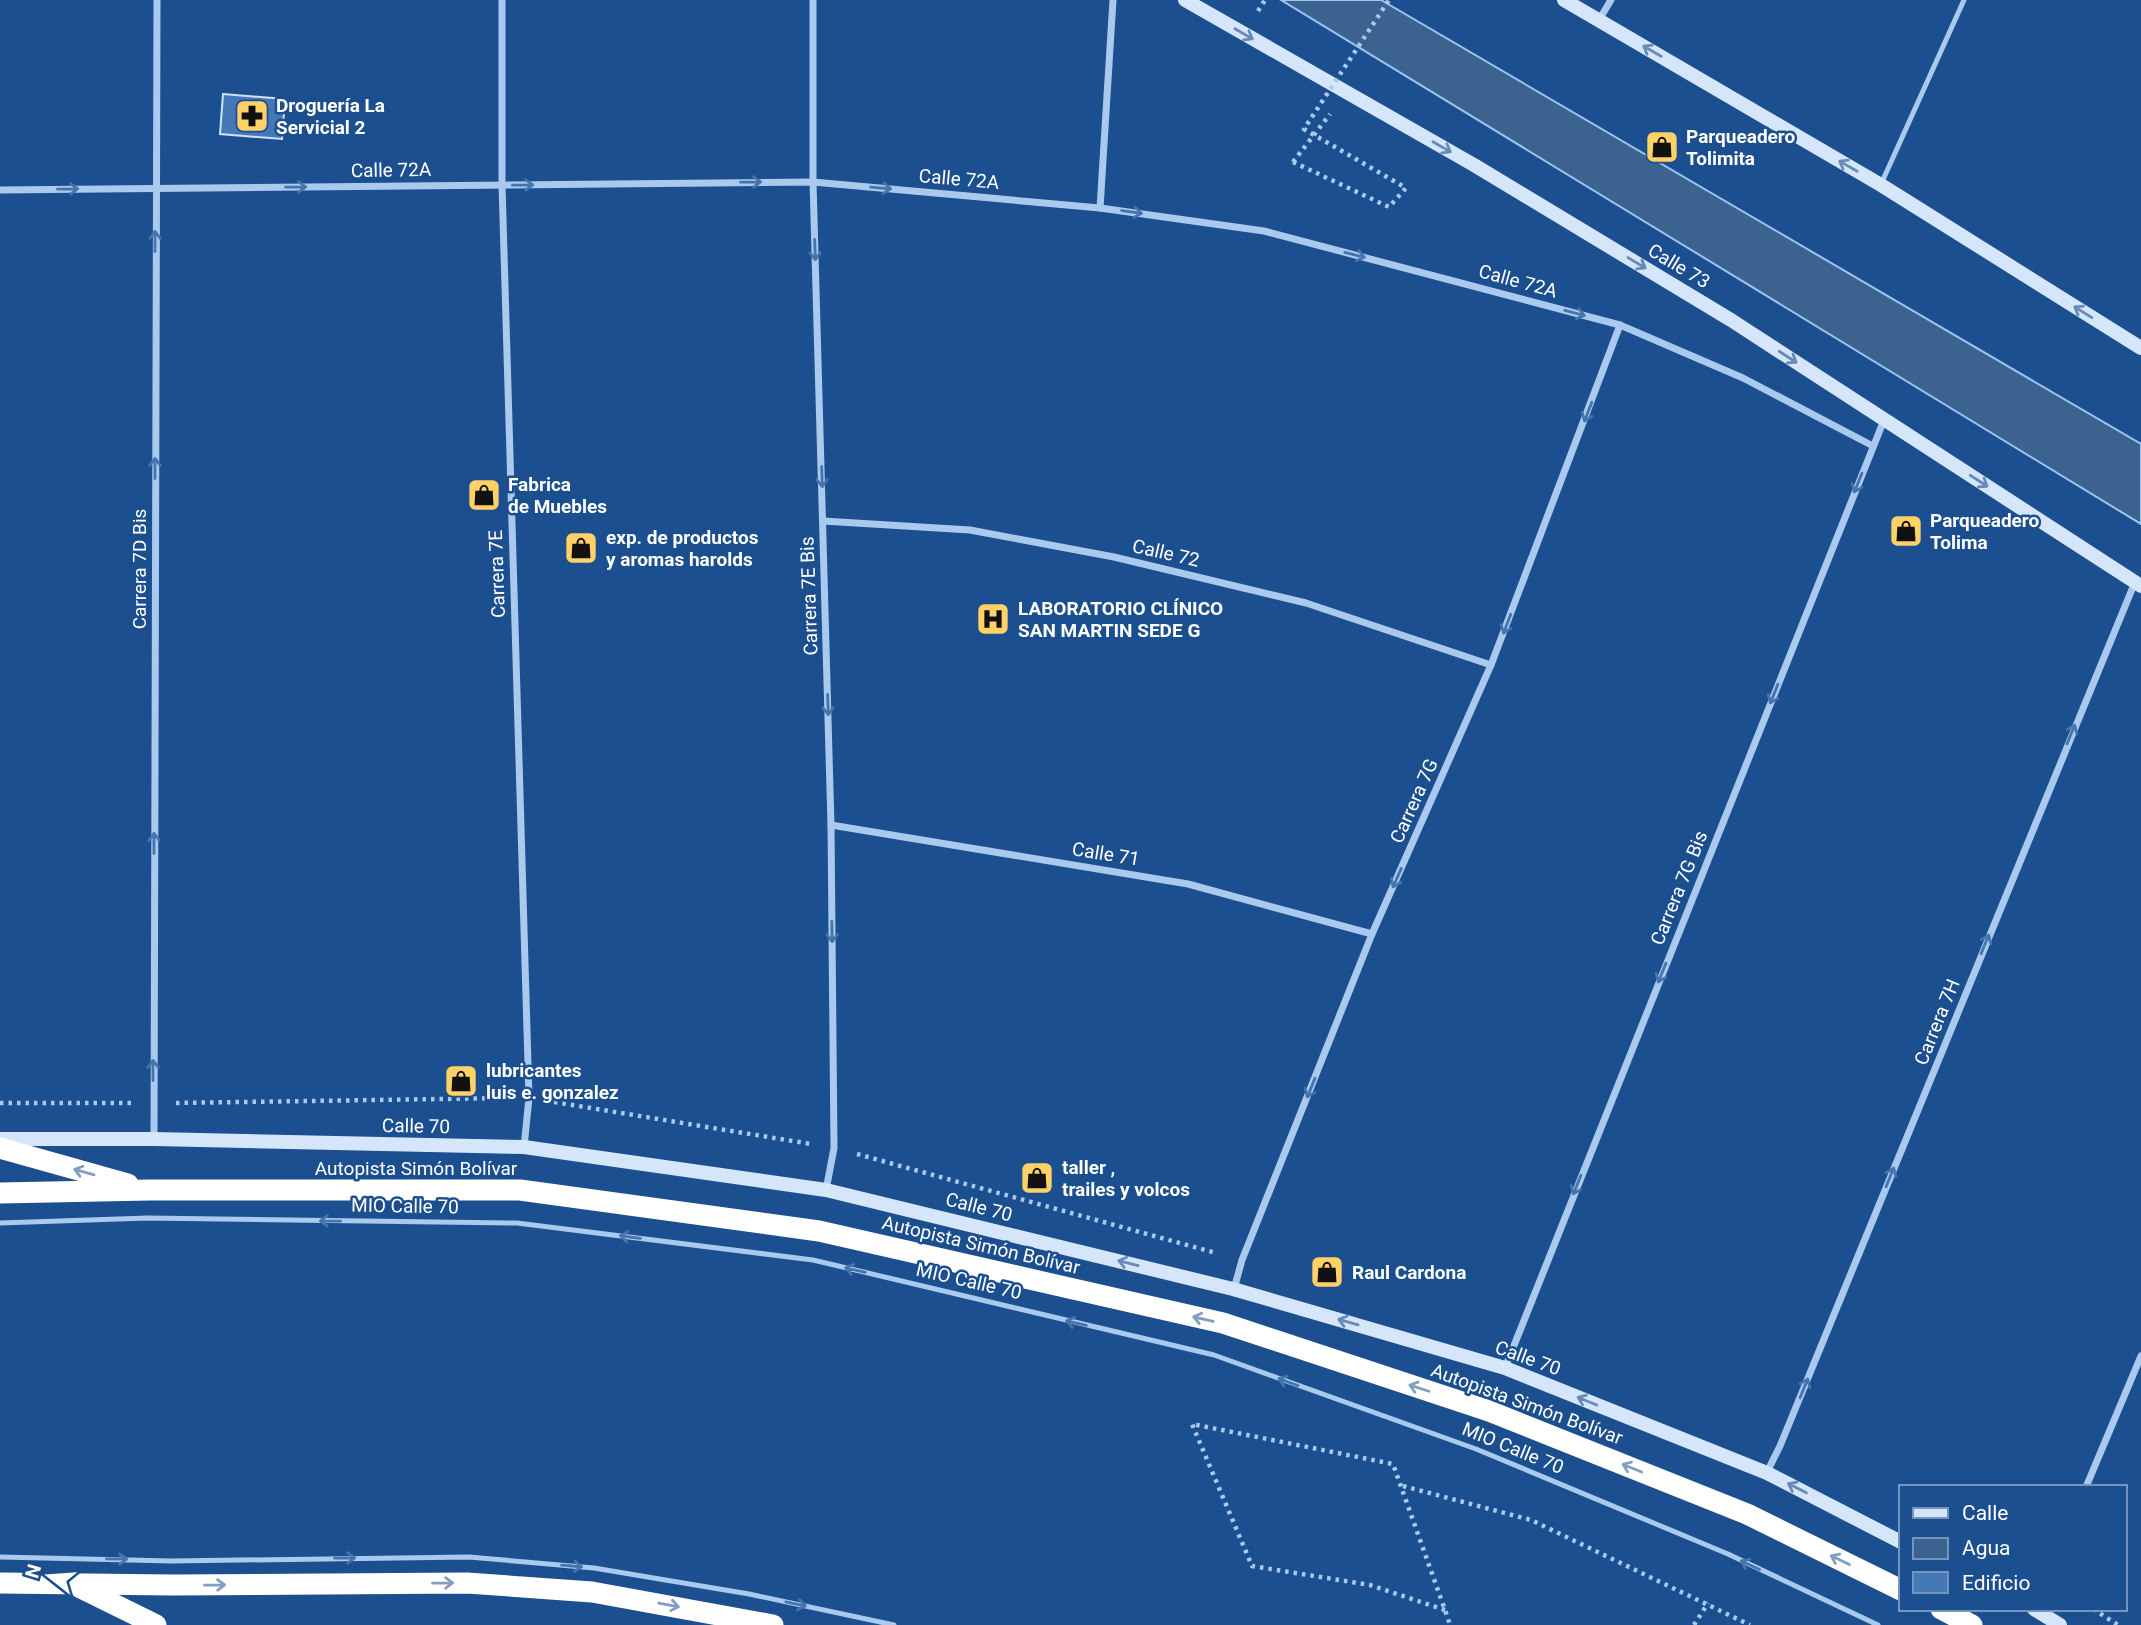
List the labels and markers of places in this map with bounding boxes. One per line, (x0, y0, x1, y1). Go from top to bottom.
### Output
place label: Droguería La Servicial 2 (276, 94, 385, 139)
pharmacy icon: Droguería La Servicial 2 (233, 97, 271, 135)
place label: Parqueadero Tolimita (1686, 125, 1796, 170)
shop icon: Parqueadero Tolimita (1643, 128, 1681, 166)
place label: Fabrica de Muebles (508, 473, 607, 518)
shop icon: Fabrica de Muebles (465, 476, 503, 514)
place label: Parqueadero Tolima (1930, 509, 2040, 554)
shop icon: Parqueadero Tolima (1887, 512, 1925, 550)
place label: exp. de productos y aromas harolds (606, 526, 759, 571)
shop icon: exp. de productos y aromas harolds (562, 529, 600, 567)
place label: LABORATORIO CLÍNICO SAN MARTIN SEDE G (1018, 597, 1223, 642)
hospital icon: LABORATORIO CLÍNICO SAN MARTIN SEDE G (974, 600, 1012, 638)
place label: lubricantes luis e. gonzalez (486, 1059, 619, 1104)
shop icon: lubricantes luis e. gonzalez (442, 1062, 480, 1100)
place label: taller , trailes y volcos (1062, 1156, 1190, 1201)
shop icon: taller , trailes y volcos (1018, 1159, 1056, 1197)
shop icon: Raul Cardona (1308, 1253, 1346, 1291)
place label: Raul Cardona (1352, 1261, 1466, 1284)

